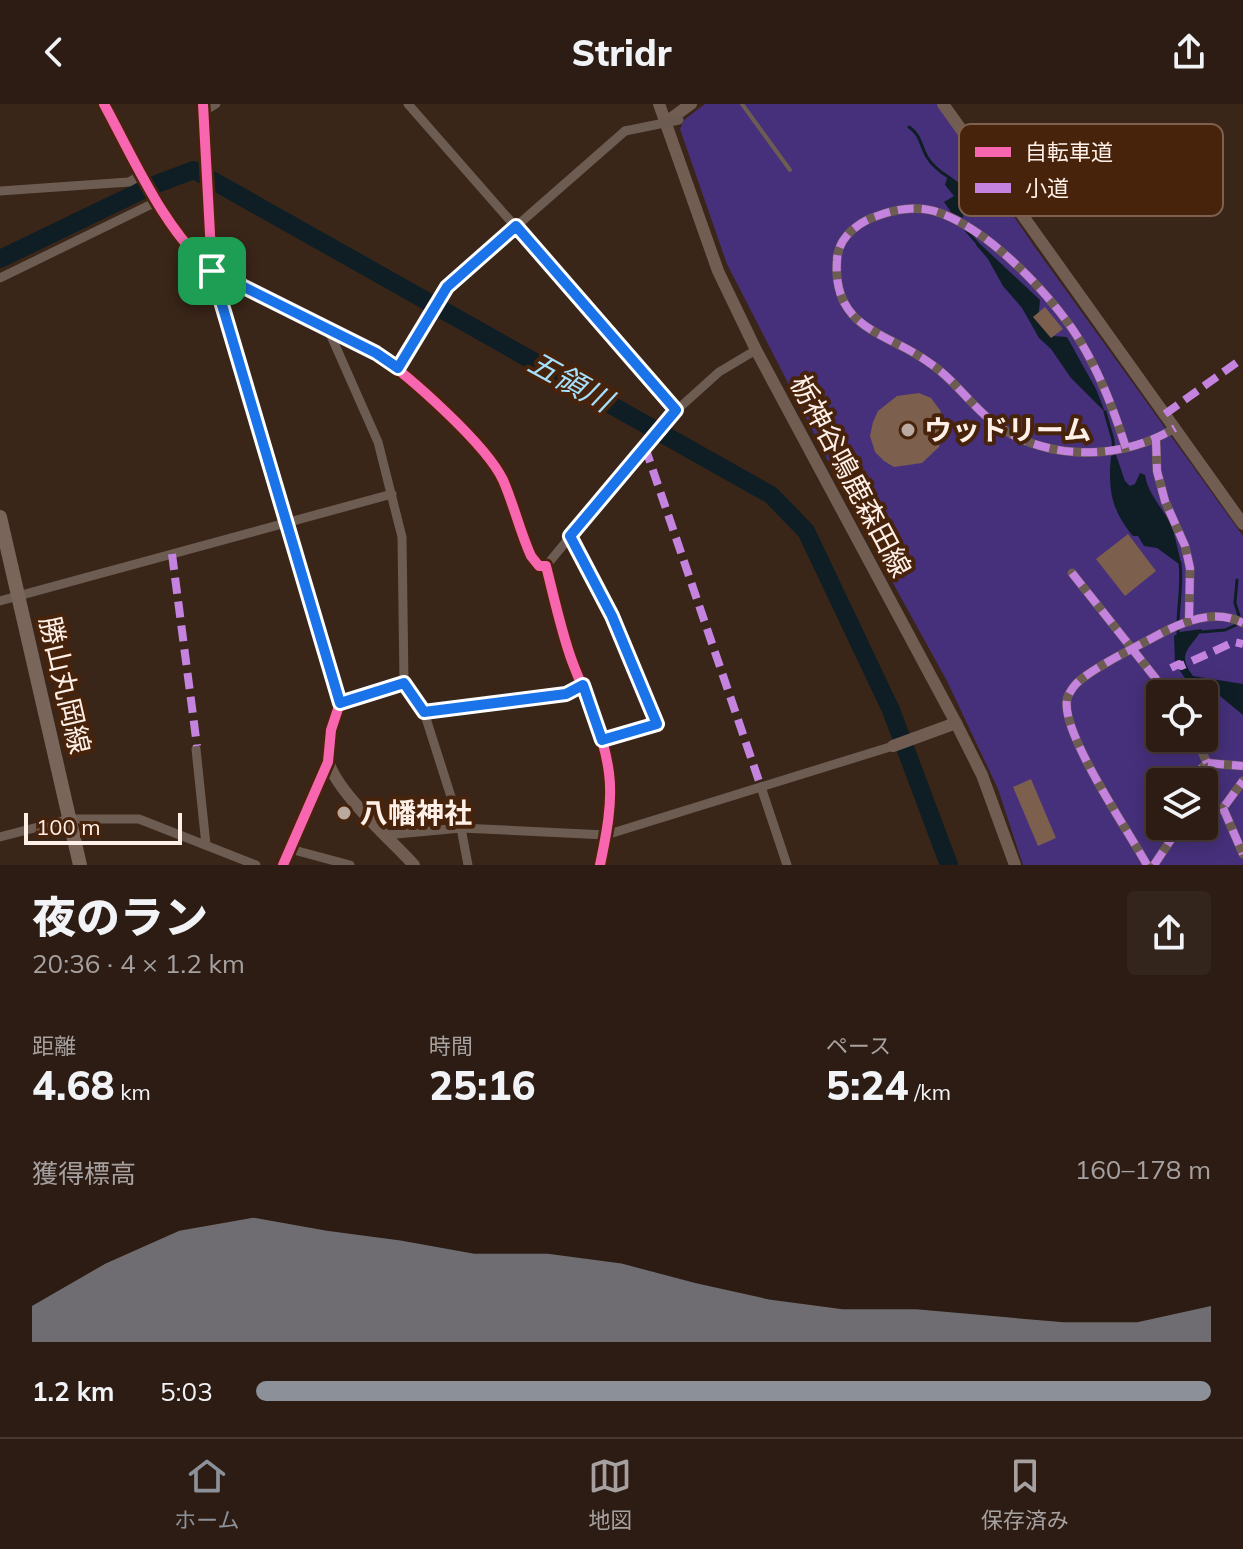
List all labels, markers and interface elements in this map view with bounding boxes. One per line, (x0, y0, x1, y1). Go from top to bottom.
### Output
icon: back (32, 30, 76, 74)
text: Stridr (572, 30, 671, 75)
icon: share (1167, 30, 1211, 74)
legend (959, 124, 1223, 216)
text: 自転車道 (1025, 138, 1113, 166)
text: 小道 (1025, 174, 1069, 202)
pin (178, 237, 246, 305)
icon: arrive (190, 249, 234, 293)
water label: 五領川 (522, 343, 622, 421)
street label: 栃神谷鳴鹿森田線 (783, 369, 919, 583)
place label: ウッドリーム (924, 412, 1091, 447)
marker: ウッドリーム (899, 421, 917, 439)
street label: 勝山丸岡線 (33, 613, 98, 757)
map controls (1146, 680, 1218, 840)
button: locate (1146, 680, 1218, 752)
button: layers (1146, 768, 1218, 840)
place label: 八幡神社 (360, 795, 472, 830)
marker: 八幡神社 (335, 804, 353, 822)
scale bar (24, 809, 182, 845)
text: 100 m (36, 813, 101, 841)
text: 夜のラン (32, 889, 208, 944)
button: share (1127, 891, 1211, 975)
text: 20:36 · 4 × 1.2 km (32, 947, 245, 980)
text: 距離 (32, 1032, 76, 1060)
text: 時間 (429, 1032, 473, 1060)
text: ペース (826, 1032, 891, 1060)
text: 4.68 (32, 1060, 114, 1110)
text: 25:16 (429, 1060, 535, 1110)
text: 5:24 (826, 1060, 908, 1110)
text: km (114, 1078, 151, 1106)
text: /km (908, 1078, 951, 1106)
text: 160–178 m (1075, 1153, 1211, 1186)
text: 獲得標高 (32, 1157, 136, 1190)
text: 1.2 km (32, 1375, 115, 1408)
text: 5:03 (160, 1375, 213, 1408)
tab: ホーム (174, 1454, 240, 1534)
tab: 地図 (588, 1454, 632, 1534)
tab: 保存済み (981, 1454, 1069, 1534)

